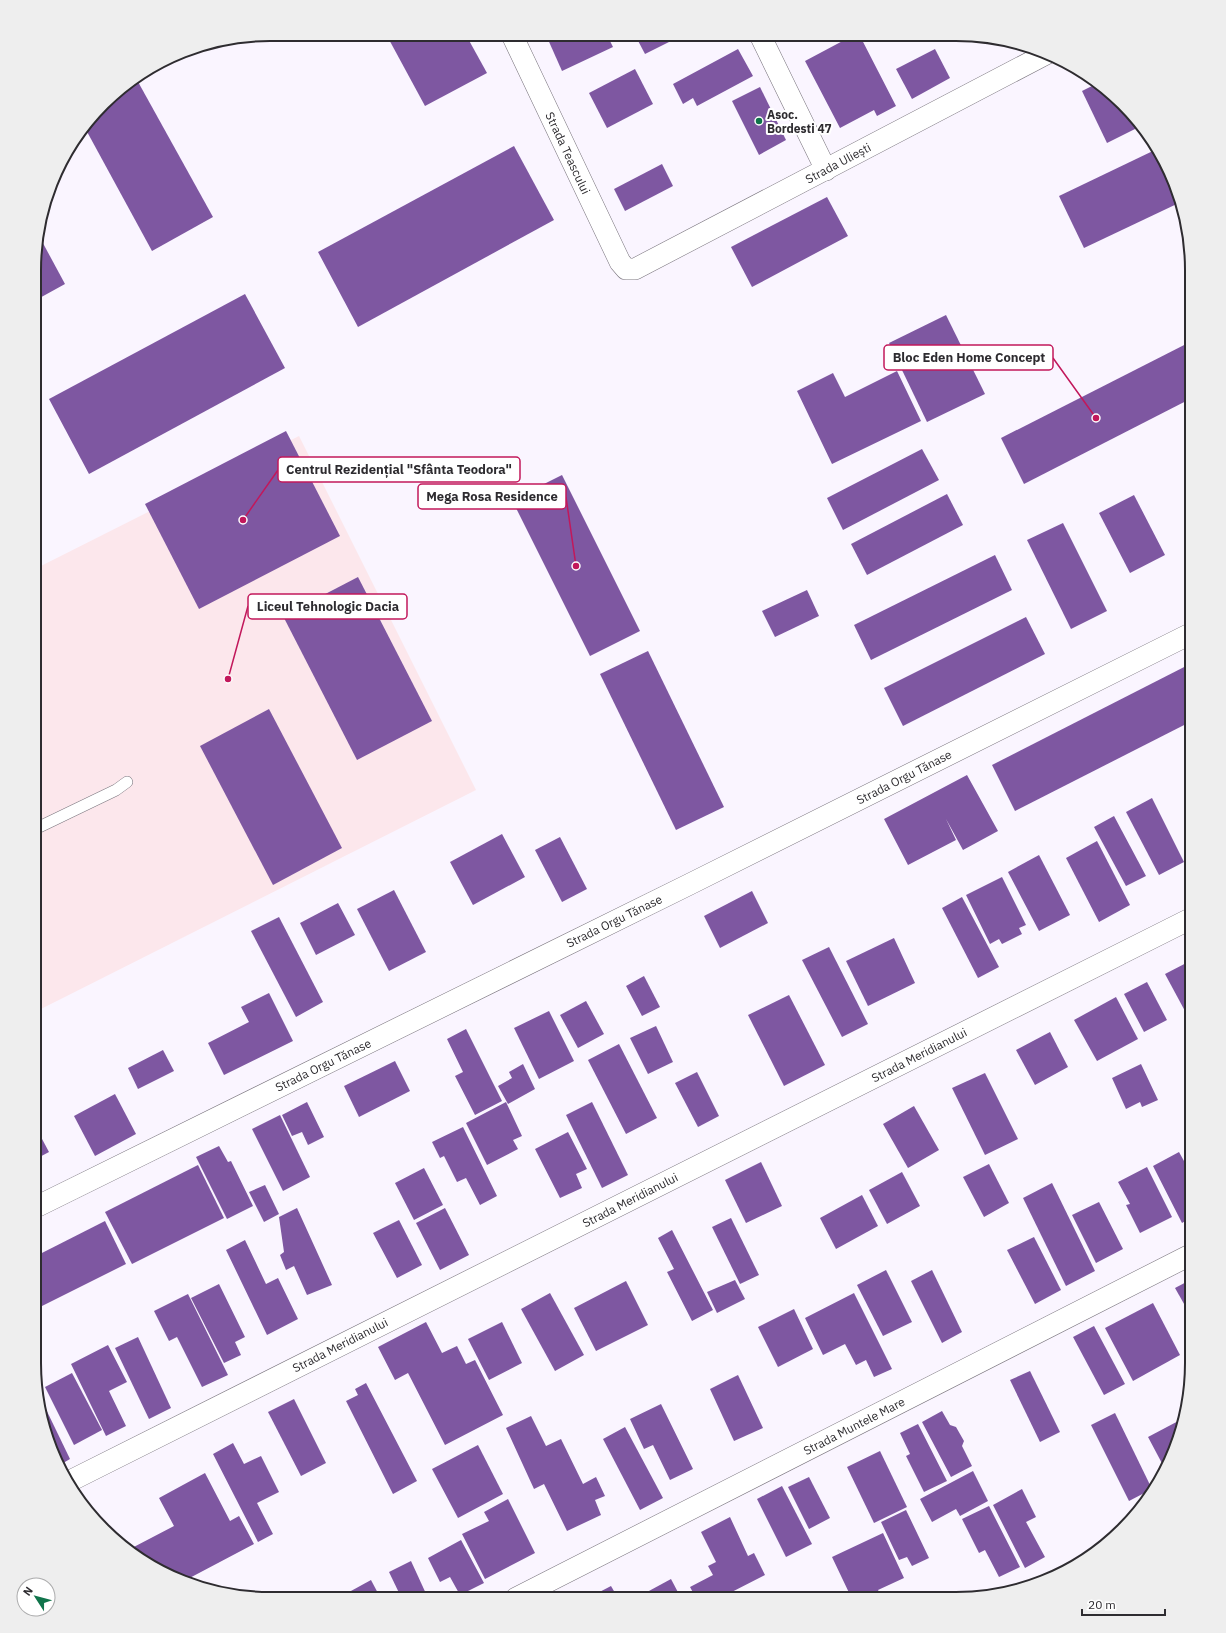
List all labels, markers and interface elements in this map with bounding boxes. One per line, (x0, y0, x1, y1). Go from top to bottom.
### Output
place label: Asoc. Bordesti 47 (767, 107, 832, 136)
street label: Strada Teascului (542, 109, 594, 197)
marker: Asoc. Bordesti 47 (754, 116, 764, 126)
street label: Strada Uliești (803, 139, 873, 187)
callout: Bloc Eden Home Concept (884, 345, 1053, 370)
text: Bloc Eden Home Concept (893, 349, 1045, 366)
callout: Centrul Rezidențial "Sfânta Teodora" (278, 457, 520, 482)
text: Centrul Rezidențial "Sfânta Teodora" (286, 461, 512, 478)
callout: Mega Rosa Residence (418, 484, 566, 509)
text: Mega Rosa Residence (426, 488, 558, 505)
callout: Liceul Tehnologic Dacia (248, 594, 407, 619)
text: Liceul Tehnologic Dacia (257, 598, 399, 615)
street label: Strada Orgu Tănase (854, 746, 954, 807)
street label: Strada Orgu Tănase (564, 891, 665, 951)
street label: Strada Meridianului (869, 1024, 969, 1086)
street label: Strada Orgu Tănase (273, 1035, 374, 1095)
street label: Strada Meridianului (580, 1169, 680, 1231)
street label: Strada Meridianului (290, 1314, 390, 1376)
street label: Strada Muntele Mare (801, 1394, 908, 1458)
north arrow (16, 1577, 56, 1617)
text: N (20, 1584, 36, 1598)
scale bar (1082, 1591, 1165, 1617)
text: 20 m (1088, 1597, 1116, 1612)

